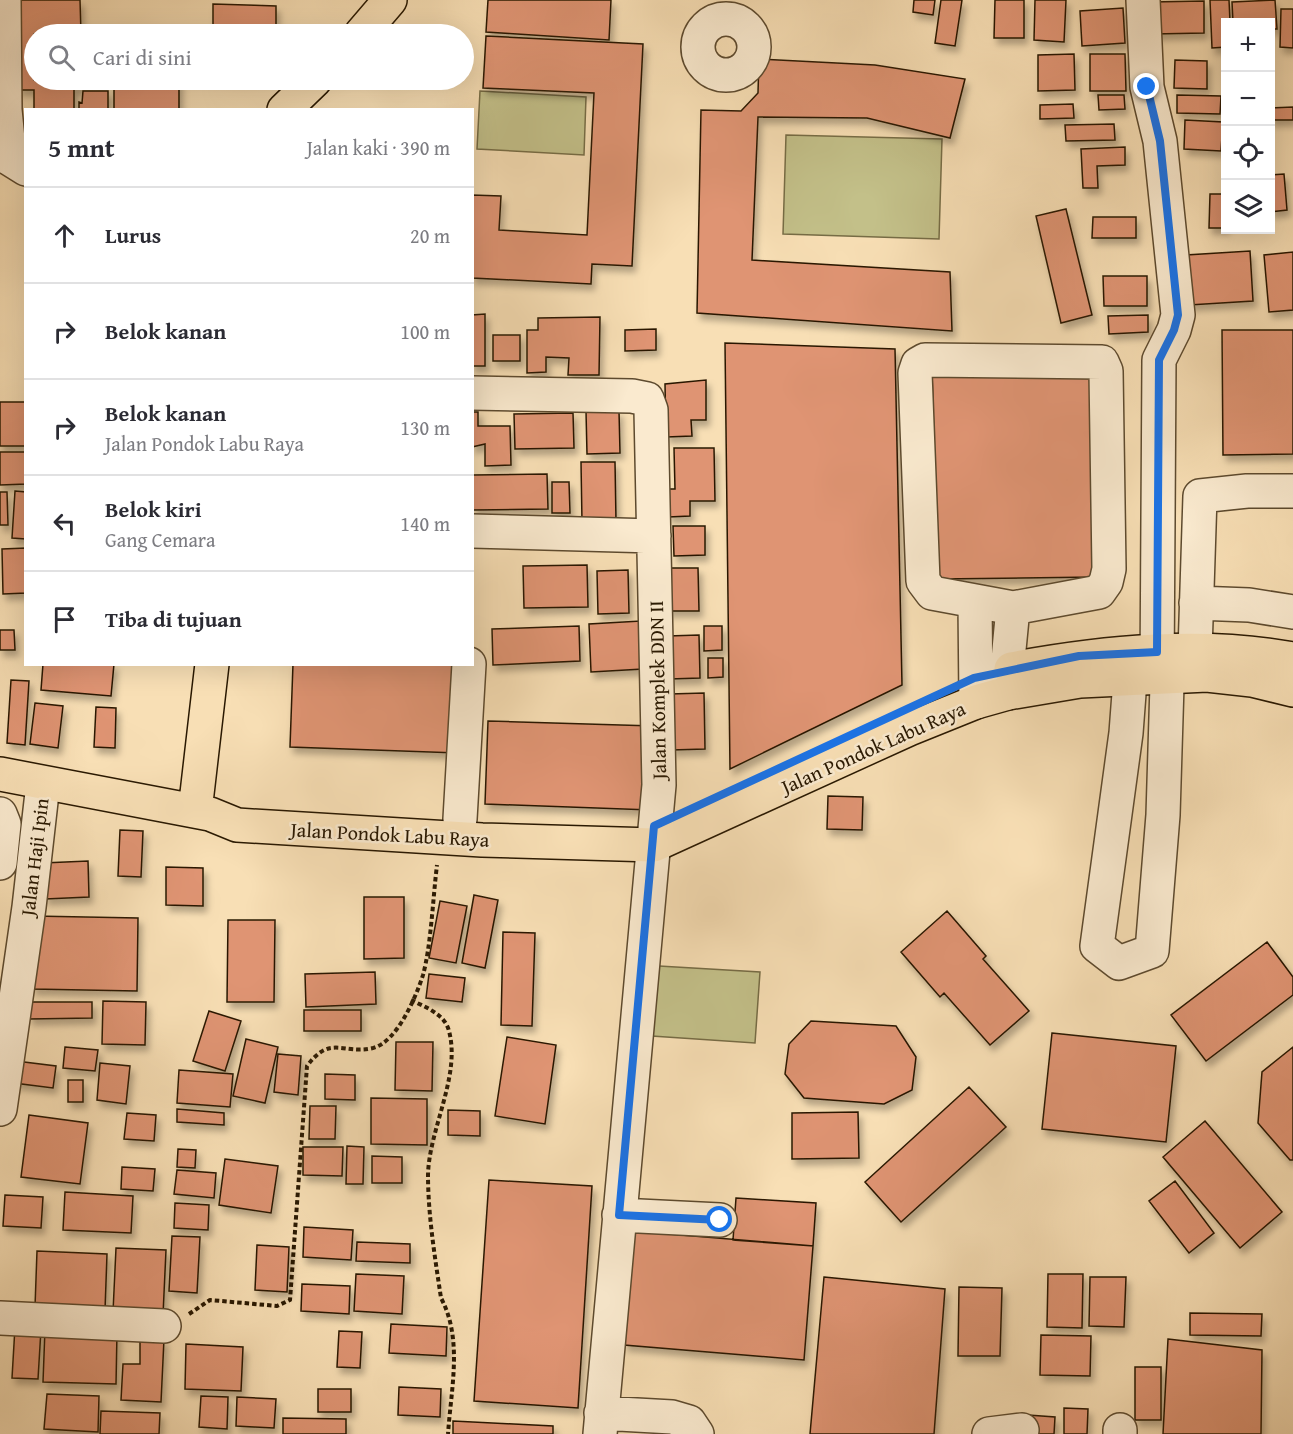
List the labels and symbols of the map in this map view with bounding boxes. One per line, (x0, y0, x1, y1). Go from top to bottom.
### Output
route end (1133, 73, 1159, 99)
street label: Jalan Komplek DDN II (641, 600, 673, 783)
street label: Jalan Pondok Labu Raya (773, 693, 970, 802)
street label: Jalan Haji Ipin (12, 796, 56, 920)
street label: Jalan Pondok Labu Raya (287, 814, 491, 854)
route start (706, 1206, 732, 1232)

